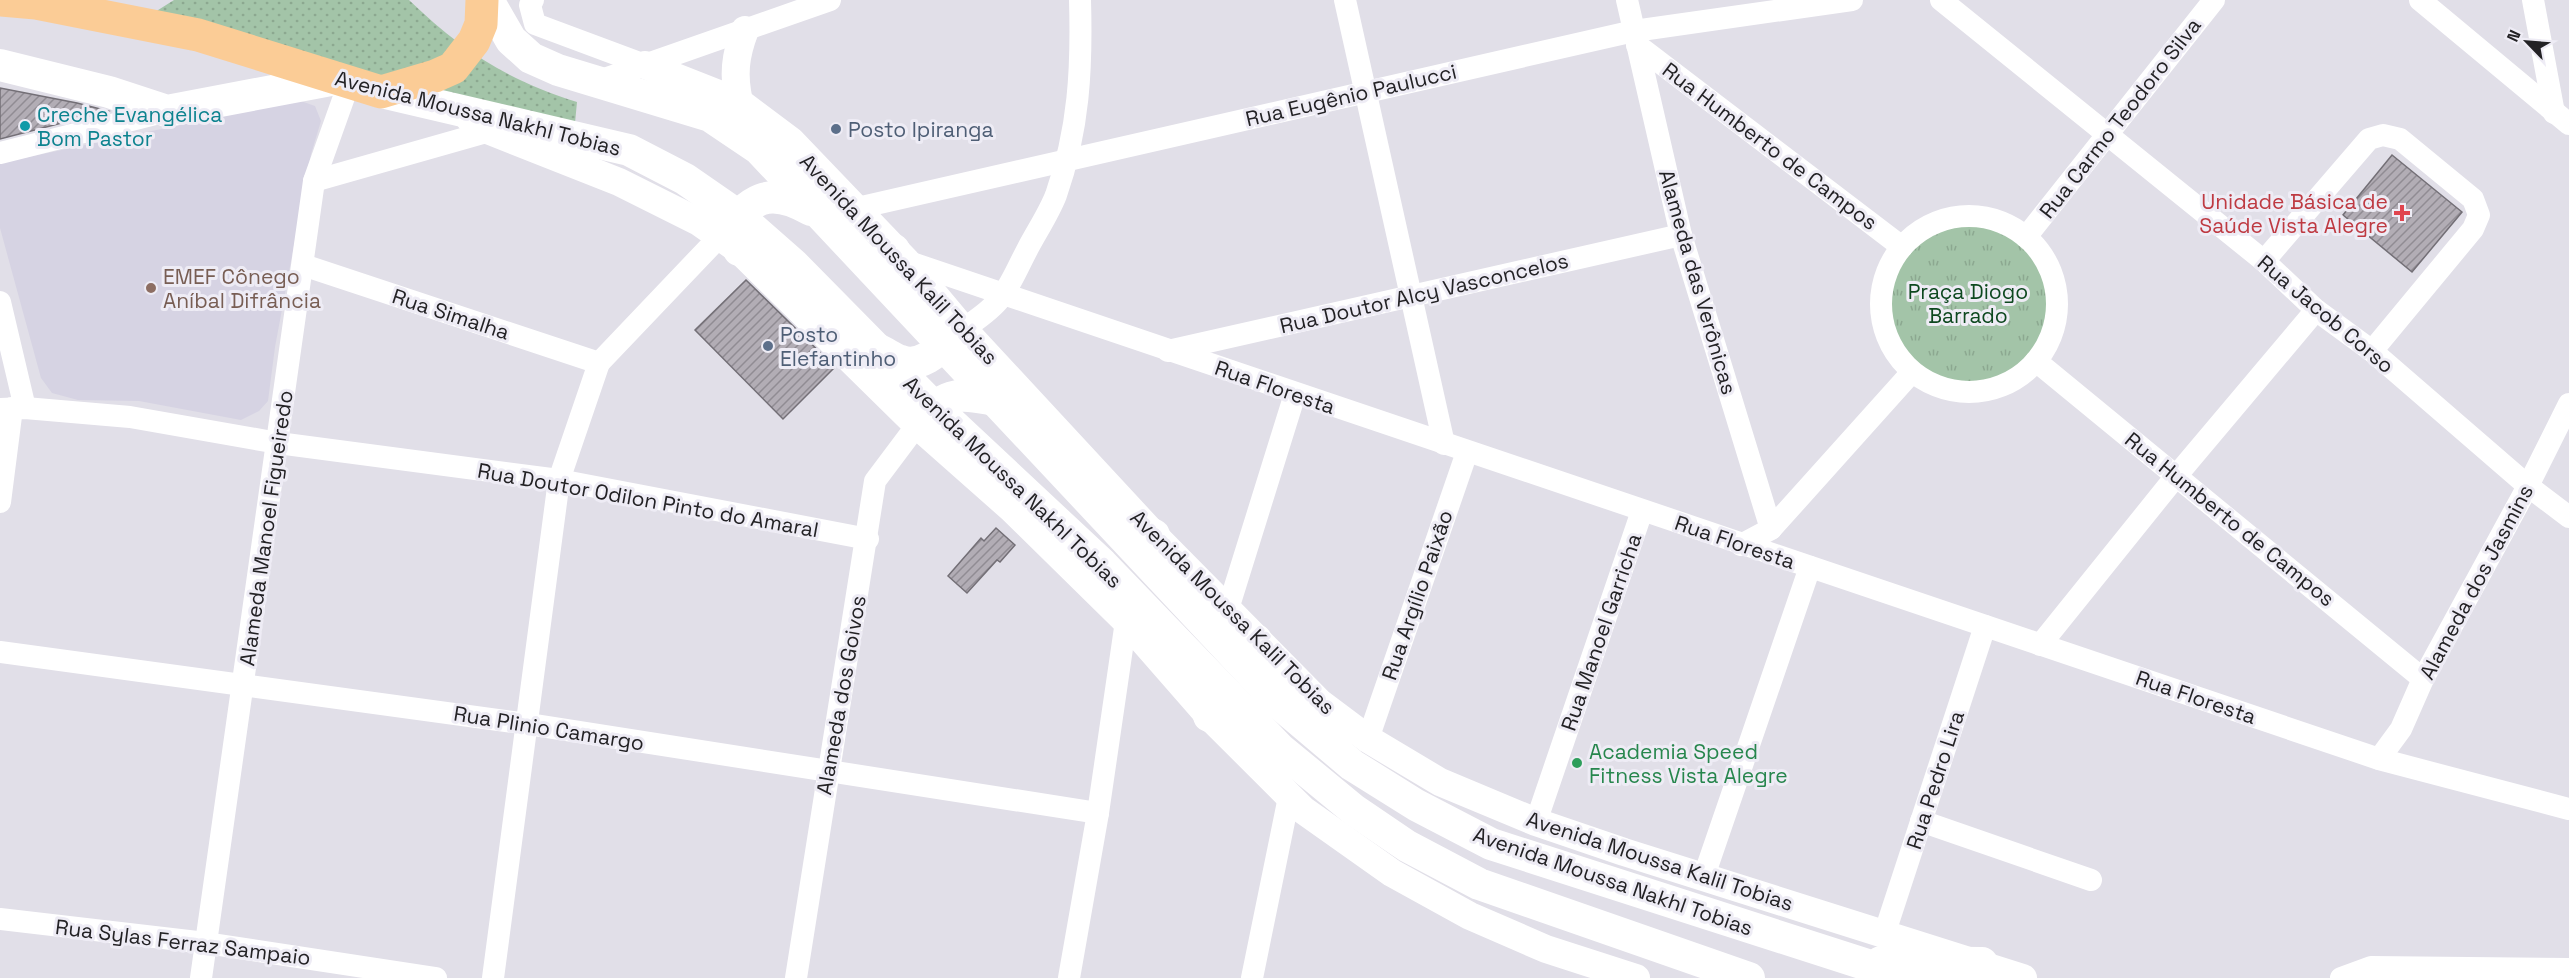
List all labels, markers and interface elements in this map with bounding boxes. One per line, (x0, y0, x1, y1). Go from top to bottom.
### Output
street label: Rua Carmo Teodoro Silva (2033, 12, 2207, 224)
north arrow (2497, 12, 2557, 72)
text: N (2502, 27, 2526, 45)
street label: Rua Humberto de Campos (1657, 56, 1883, 236)
street label: Rua Eugênio Paulucci (1243, 58, 1459, 132)
street label: Avenida Moussa Nakhl Tobias (332, 64, 624, 162)
place label: Creche Evangélica Bom Pastor (37, 101, 222, 152)
place label: Posto Ipiranga (848, 116, 994, 143)
marker: Creche Evangélica Bom Pastor (18, 119, 32, 133)
marker: Posto Ipiranga (829, 122, 843, 136)
street label: Avenida Moussa Kalil Tobias (794, 148, 1004, 370)
street label: Alameda das Verônicas (1653, 167, 1743, 397)
place label: Unidade Básica de Saúde Vista Alegre (2199, 188, 2388, 239)
marker: Unidade Básica de Saúde Vista Alegre (2393, 204, 2411, 222)
street label: Rua Doutor Alcy Vasconcelos (1277, 247, 1571, 339)
street label: Rua Jacob Corso (2252, 249, 2400, 379)
place label: EMEF Cônego Aníbal Difrância (163, 263, 321, 314)
park label: Praça Diogo Barrado (1908, 278, 2028, 329)
marker: EMEF Cônego Aníbal Difrância (144, 281, 158, 295)
street label: Rua Simalha (389, 282, 513, 346)
place label: Posto Elefantinho (780, 321, 896, 372)
marker: Posto Elefantinho (761, 339, 775, 353)
street label: Rua Floresta (1211, 354, 1339, 420)
street label: Avenida Moussa Nakhl Tobias (898, 370, 1128, 594)
street label: Alameda Manoel Figueiredo (233, 389, 299, 667)
street label: Rua Humberto de Campos (2120, 426, 2340, 612)
street label: Rua Doutor Odilon Pinto do Amaral (475, 457, 821, 543)
street label: Alameda dos Jasmins (2413, 480, 2539, 684)
street label: Avenida Moussa Kalil Tobias (1125, 504, 1341, 720)
street label: Rua Argílio Paixão (1375, 506, 1459, 684)
street label: Rua Floresta (1671, 509, 1799, 575)
street label: Rua Manoel Garricha (1555, 530, 1647, 734)
street label: Alameda dos Goivos (810, 593, 872, 797)
street label: Rua Floresta (2132, 664, 2260, 730)
street label: Rua Plinio Camargo (452, 700, 646, 756)
street label: Rua Pedro Lira (1900, 707, 1970, 853)
place label: Academia Speed Fitness Vista Alegre (1589, 738, 1788, 789)
marker: Academia Speed Fitness Vista Alegre (1570, 756, 1584, 770)
street label: Avenida Moussa Kalil Tobias (1523, 805, 1797, 917)
street label: Avenida Moussa Nakhl Tobias (1470, 820, 1756, 942)
street label: Rua Sylas Ferraz Sampaio (54, 913, 312, 971)

